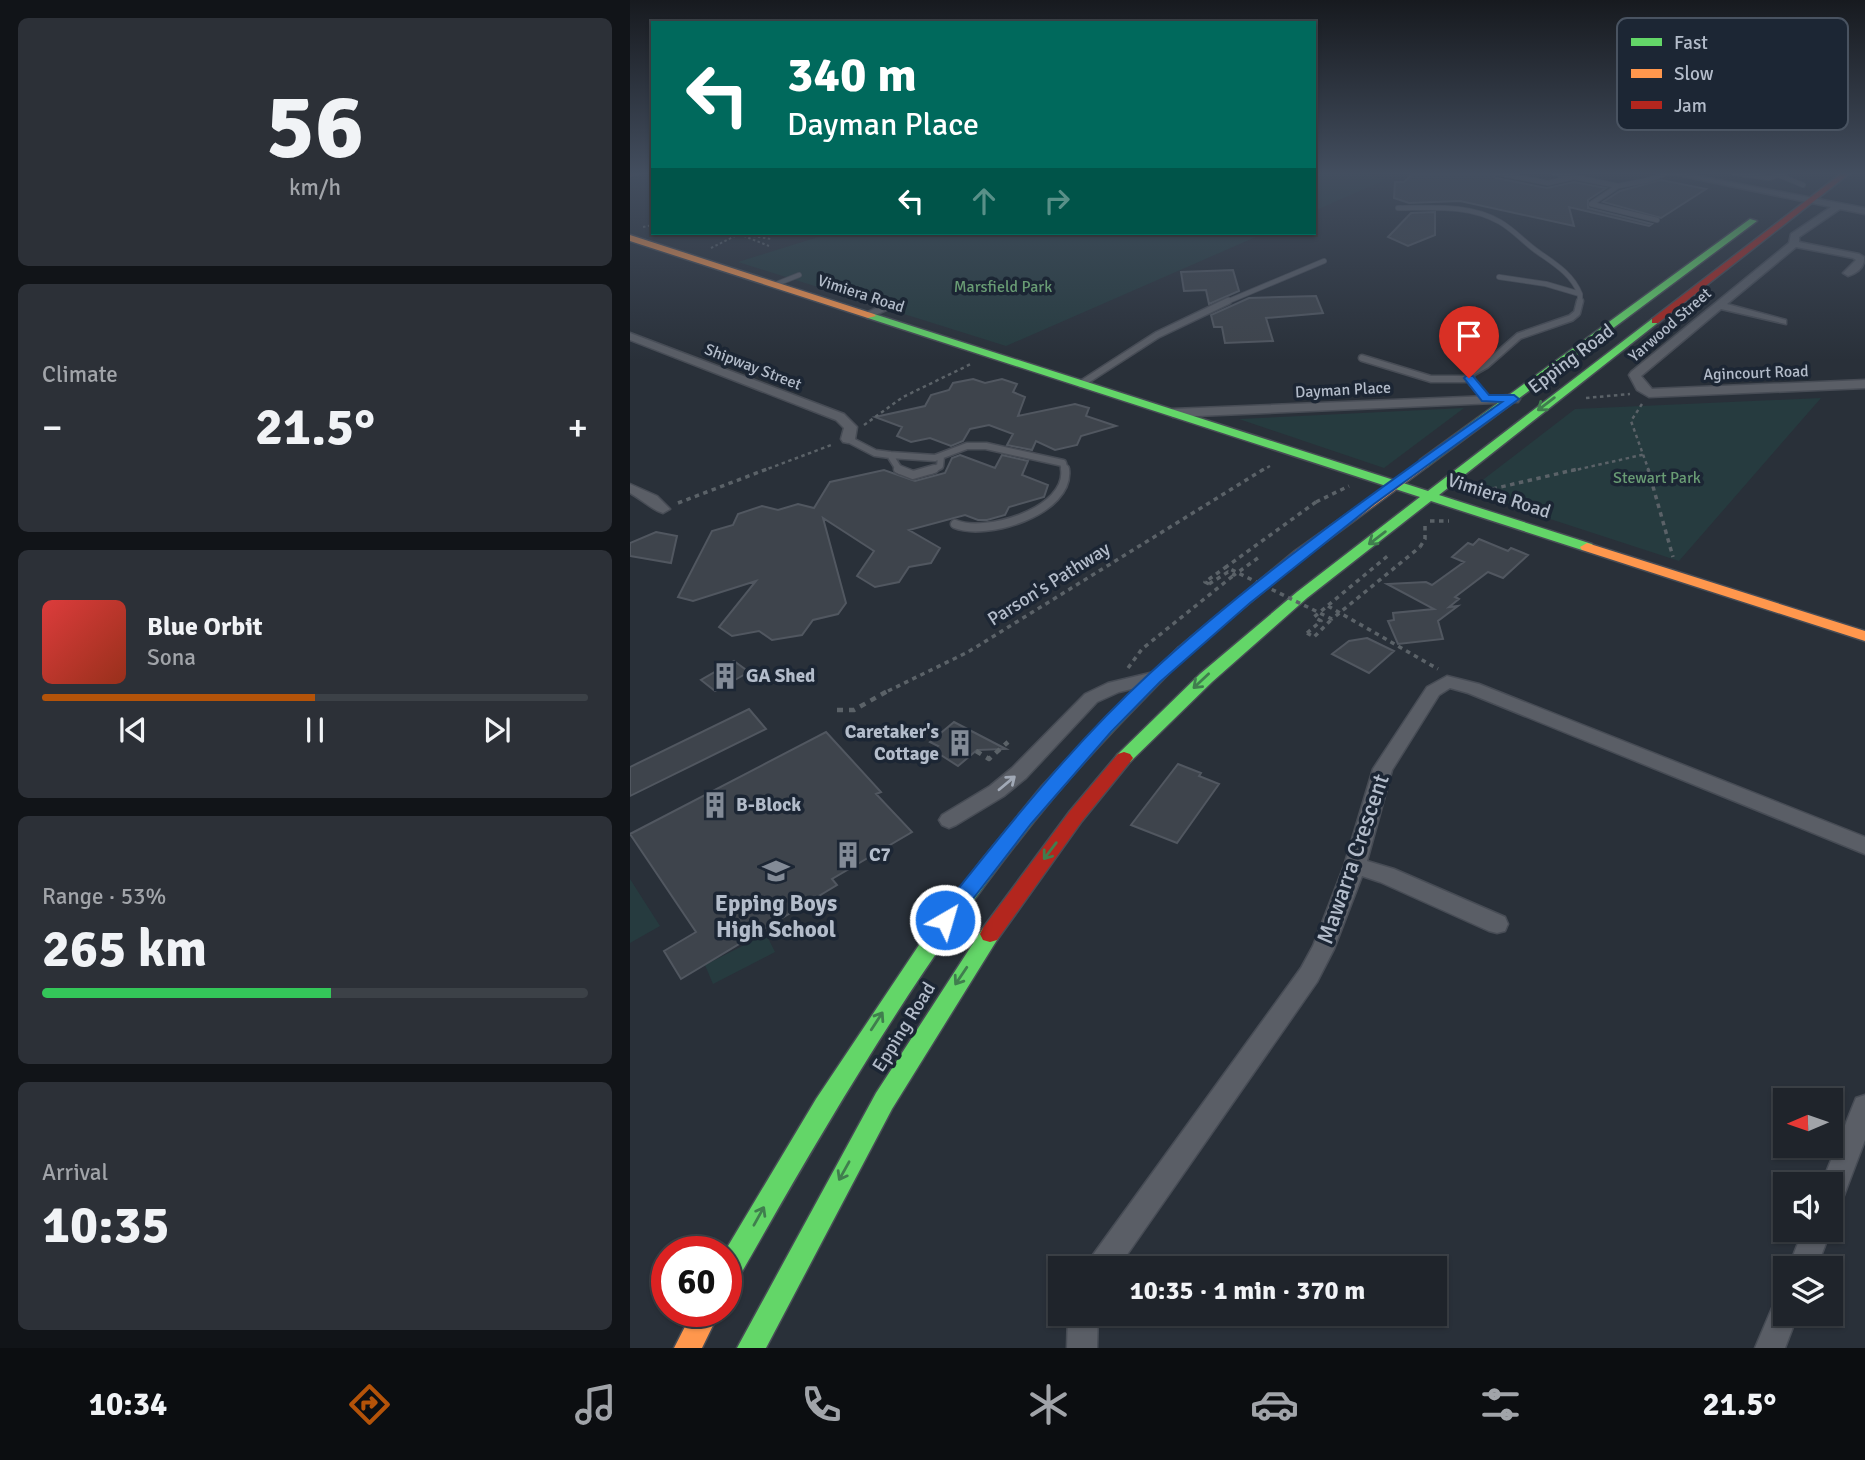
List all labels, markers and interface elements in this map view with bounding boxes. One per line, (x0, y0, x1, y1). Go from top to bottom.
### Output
legend (1617, 18, 1848, 130)
text: Fast (1674, 31, 1708, 55)
text: 340 m (787, 45, 917, 105)
icon: left (672, 49, 763, 140)
text: Slow (1674, 62, 1714, 86)
text: 56 (266, 71, 364, 184)
text: Jam (1674, 94, 1707, 118)
text: Dayman Place (787, 105, 979, 144)
text: km/h (289, 173, 341, 202)
icon: left (892, 182, 930, 220)
icon: ahead (965, 182, 1003, 220)
icon: right (1038, 182, 1076, 220)
street label: Vimiera Road (815, 271, 907, 317)
park label: Marsfield Park (954, 277, 1052, 297)
street label: Yarwood Street (1624, 283, 1716, 366)
pin (1439, 306, 1499, 378)
icon: arrive (1450, 317, 1488, 355)
street label: Epping Road (1523, 319, 1619, 399)
street label: Shipway Street (702, 339, 805, 395)
text: Climate (42, 360, 118, 389)
street label: Agincourt Road (1703, 361, 1809, 385)
street label: Dayman Place (1295, 378, 1391, 402)
text: 21.5° (255, 395, 375, 459)
one-way arrow (1538, 396, 1556, 411)
text: − (42, 404, 63, 451)
text: + (567, 404, 588, 451)
street label: Vimiera Road (1444, 468, 1554, 524)
park label: Stewart Park (1613, 468, 1701, 488)
one-way arrow (1368, 530, 1387, 545)
street label: Parson's Pathway (983, 537, 1115, 631)
text: Blue Orbit (147, 611, 263, 643)
text: Sona (147, 643, 196, 672)
building icon: GA Shed (710, 661, 740, 691)
place label: GA Shed (746, 664, 815, 688)
one-way arrow (1193, 673, 1210, 690)
icon: previous (114, 711, 152, 749)
icon: pause (296, 711, 334, 749)
icon: next (478, 711, 516, 749)
place label: Caretaker's Cottage (845, 720, 939, 766)
building icon: Caretaker's Cottage (945, 728, 975, 758)
street label: Mawarra Crescent (1310, 770, 1396, 948)
one-way arrow (997, 775, 1015, 791)
building icon: B-Block (700, 790, 730, 820)
place label: B-Block (736, 793, 801, 817)
building icon: C7 (833, 840, 863, 870)
one-way arrow (1042, 841, 1057, 859)
place label: C7 (869, 843, 891, 867)
school or university icon: Epping Boys High School (761, 856, 791, 886)
text: Range · 53% (42, 882, 166, 911)
position arrow (908, 883, 982, 957)
place label: Epping Boys High School (715, 889, 837, 944)
text: 265 km (42, 917, 207, 981)
one-way arrow (953, 966, 968, 985)
street label: Epping Road (867, 978, 941, 1076)
one-way arrow (869, 1012, 884, 1031)
north arrow (1773, 1088, 1843, 1158)
map controls (1773, 1088, 1843, 1326)
text: Arrival (42, 1158, 108, 1187)
one-way arrow (836, 1161, 850, 1181)
button: sound (1773, 1172, 1843, 1242)
text: 10:35 (42, 1193, 170, 1257)
one-way arrow (752, 1206, 766, 1226)
speed limit sign: 60 (651, 1236, 742, 1327)
button: layers (1773, 1256, 1843, 1326)
text: 10:35 · 1 min · 370 m (1130, 1275, 1365, 1307)
icon: directions (345, 1380, 394, 1429)
icon: music (571, 1380, 620, 1429)
icon: phone (797, 1380, 846, 1429)
icon: climate (1024, 1380, 1073, 1429)
icon: car (1250, 1380, 1299, 1429)
icon: filters (1476, 1380, 1525, 1429)
text: 10:34 (89, 1385, 167, 1424)
text: 21.5° (1703, 1385, 1776, 1424)

